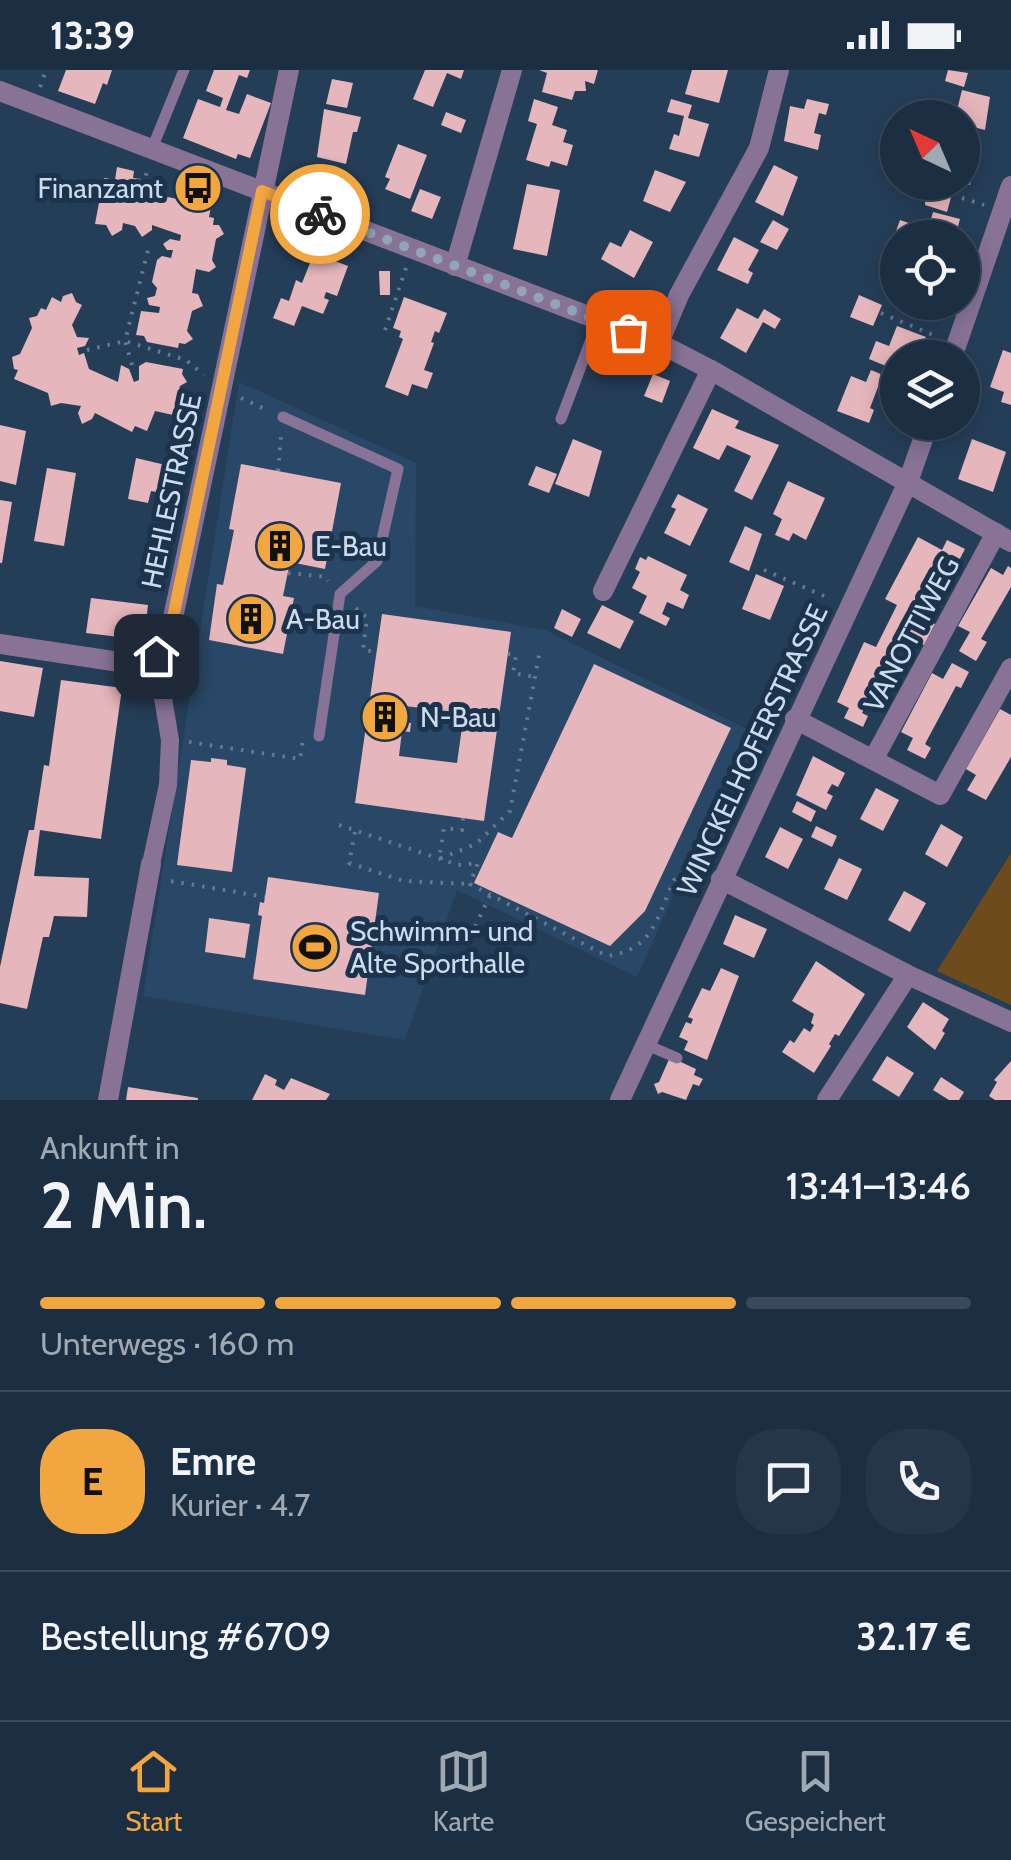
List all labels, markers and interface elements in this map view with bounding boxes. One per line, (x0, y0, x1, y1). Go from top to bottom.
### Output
text: 13:39 (50, 12, 135, 59)
north arrow (880, 100, 980, 200)
map controls (880, 100, 980, 440)
bus stop icon: Finanzamt (172, 162, 224, 214)
courier (270, 164, 370, 264)
place label: Finanzamt (37, 171, 163, 205)
icon: bike (293, 187, 348, 242)
button: locate (880, 220, 980, 320)
pin (586, 290, 671, 375)
icon: bag (601, 305, 656, 360)
button: layers (880, 340, 980, 440)
street label: HEHLESTRASSE (134, 391, 208, 591)
building icon: E-Bau (254, 520, 306, 572)
place label: E-Bau (315, 529, 387, 563)
street label: VANOTTIWEG (856, 550, 966, 718)
building icon: A-Bau (225, 593, 277, 645)
street label: WINCKELHOFERSTRASSE (669, 599, 835, 901)
place label: A-Bau (286, 602, 360, 636)
pin (114, 614, 199, 699)
icon: home (129, 629, 184, 684)
building icon: N-Bau (359, 691, 411, 743)
place label: N-Bau (420, 700, 496, 734)
place label: Schwimm- und Alte Sporthalle (350, 914, 533, 980)
sports icon: Schwimm- und Alte Sporthalle (289, 921, 341, 973)
text: Ankunft in (40, 1128, 180, 1167)
text: 13:41–13:46 (786, 1162, 971, 1209)
text: 2 Min. (40, 1165, 207, 1244)
text: Unterwegs · 160 m (40, 1324, 294, 1363)
button: chat (736, 1429, 841, 1534)
button: phone (866, 1429, 971, 1534)
text: Emre (170, 1438, 256, 1485)
text: E (82, 1458, 103, 1505)
text: Kurier · 4.7 (170, 1485, 310, 1524)
text: Bestellung #6709 (40, 1613, 331, 1660)
text: 32.17 € (856, 1613, 971, 1660)
tab: Start (125, 1744, 182, 1838)
tab: Karte (433, 1744, 494, 1838)
tab: Gespeichert (745, 1744, 886, 1838)

